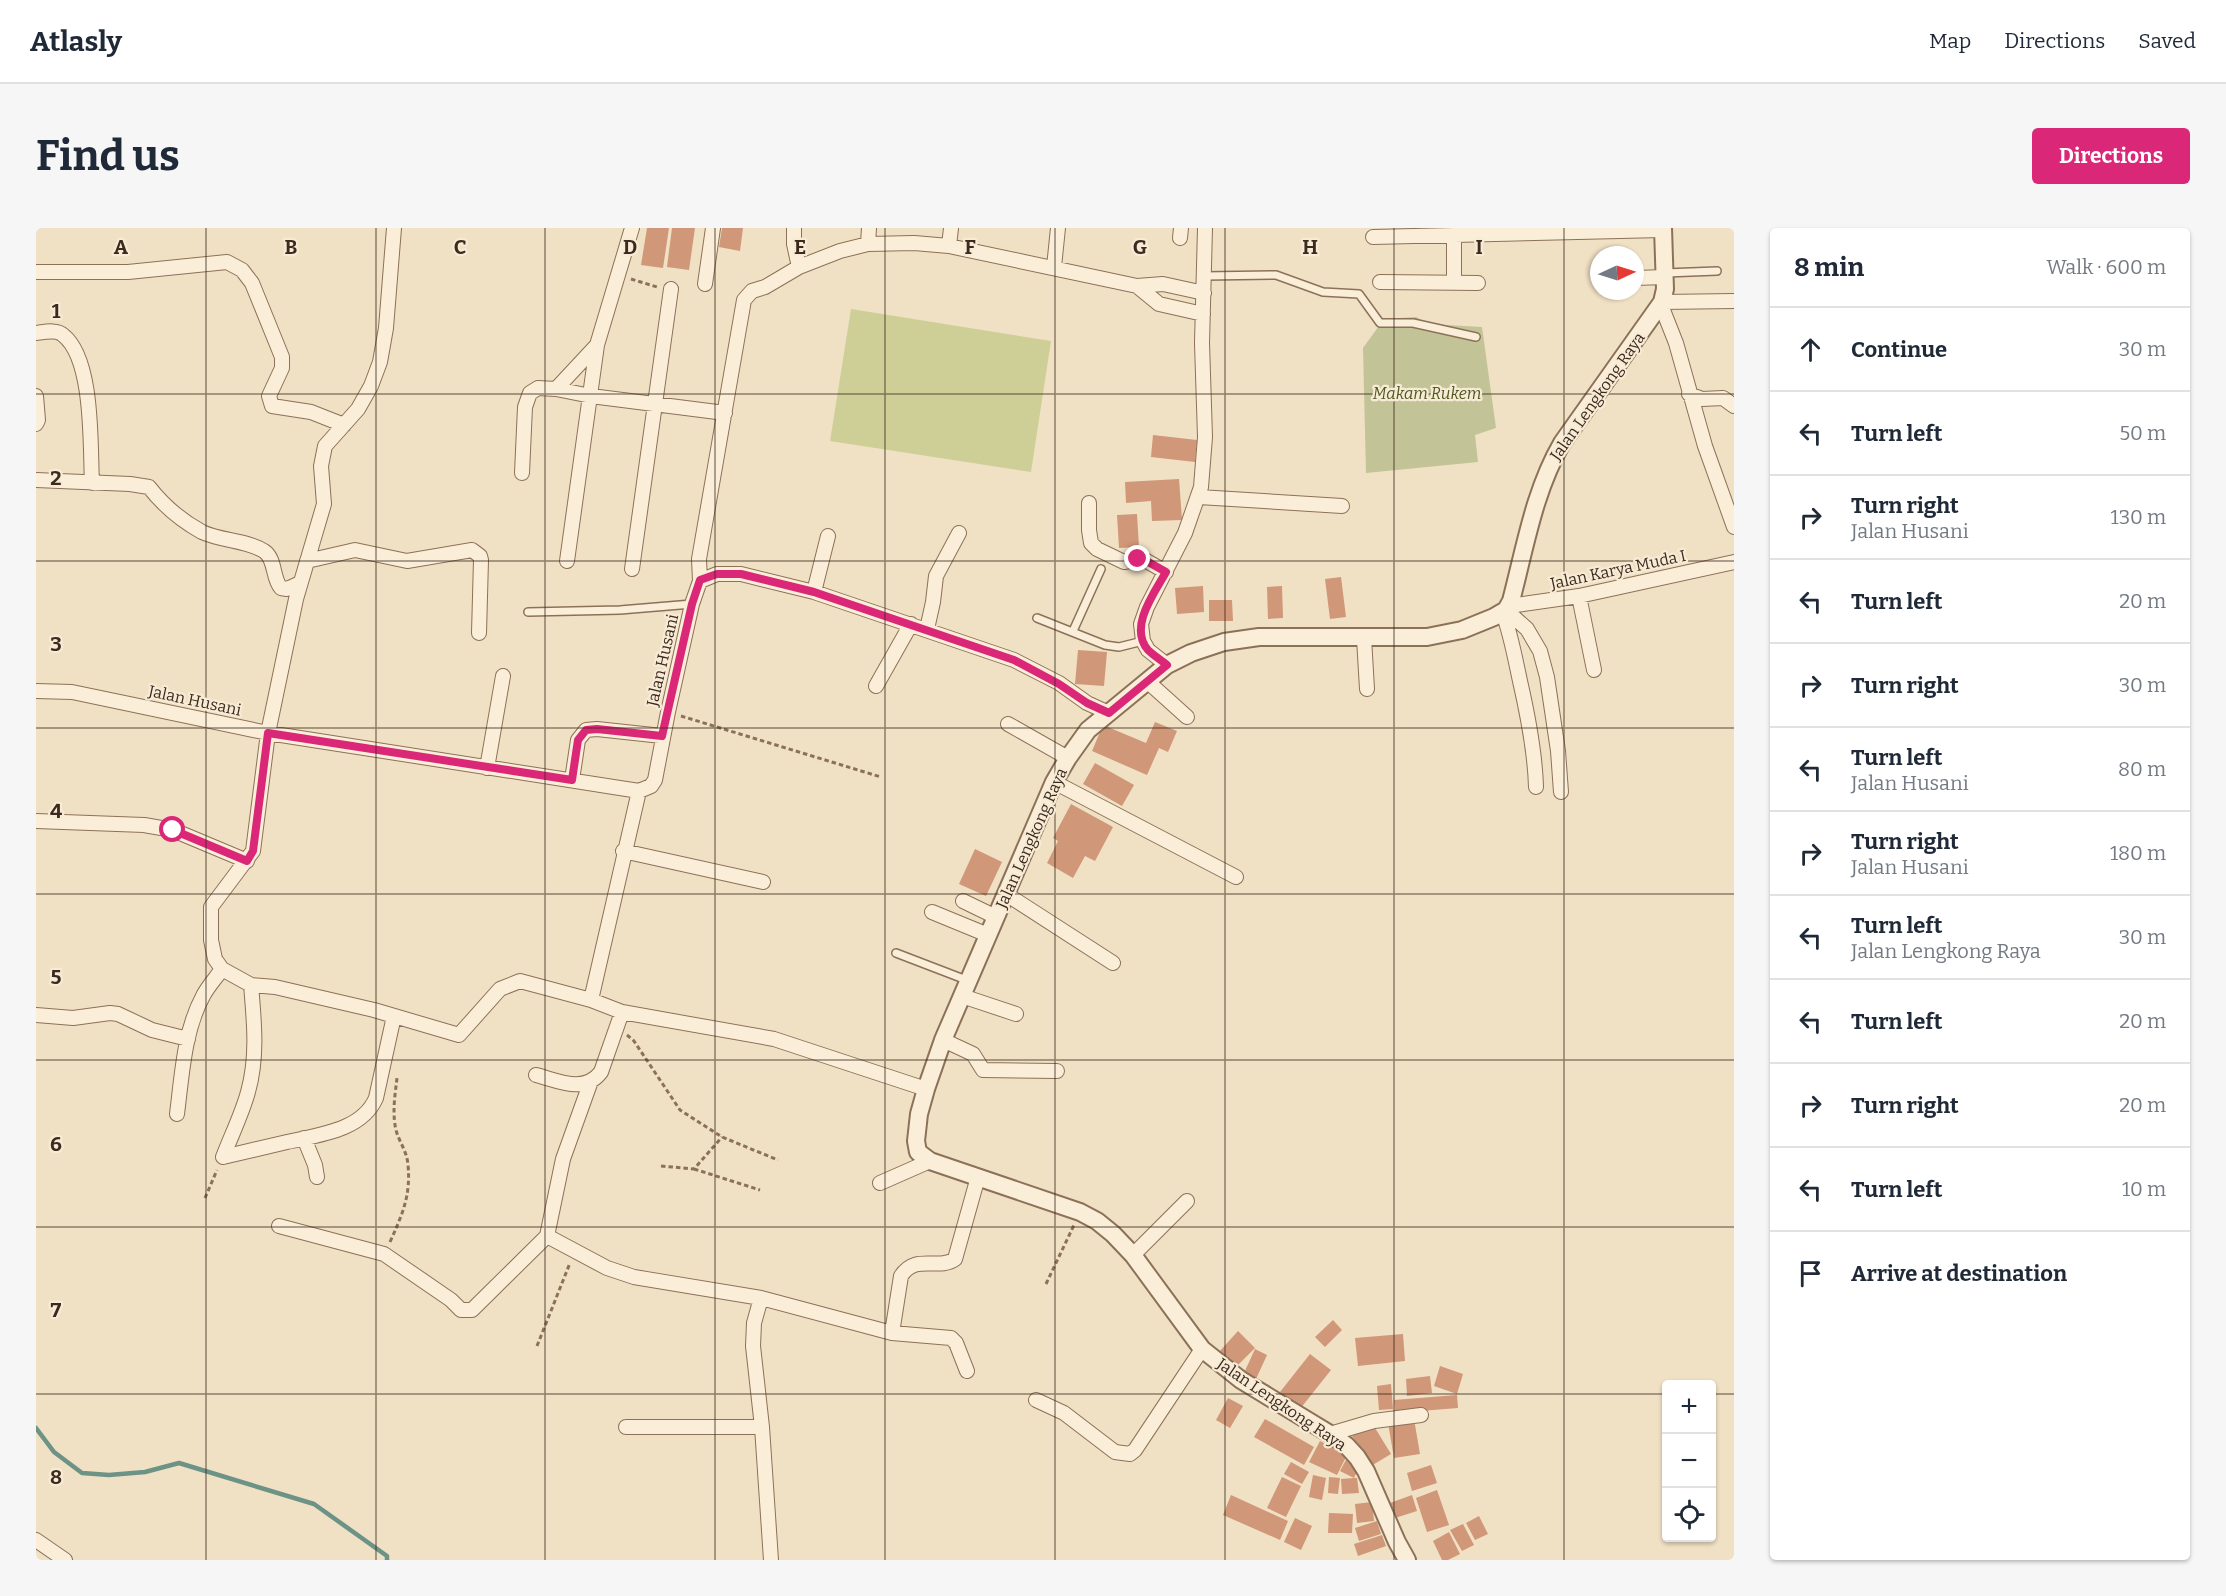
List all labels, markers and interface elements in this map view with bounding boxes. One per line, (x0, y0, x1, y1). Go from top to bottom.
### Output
text: Atlasly (30, 25, 122, 58)
text: Map (1929, 28, 1971, 54)
text: Directions (2004, 28, 2105, 54)
text: Saved (2138, 28, 2196, 54)
button: Directions (2032, 128, 2190, 184)
text: Find us (36, 131, 180, 181)
text: A (114, 235, 129, 259)
text: B (285, 235, 298, 259)
text: C (454, 235, 466, 259)
text: D (623, 235, 637, 259)
text: E (794, 235, 806, 259)
text: F (964, 235, 976, 259)
text: G (1133, 235, 1147, 259)
text: H (1302, 235, 1318, 259)
text: I (1475, 235, 1483, 259)
north arrow (1590, 246, 1644, 300)
text: 8 min (1794, 252, 1864, 283)
text: Walk · 600 m (2046, 255, 2166, 279)
text: 1 (52, 299, 61, 323)
street label: Jalan Lengkong Raya (1546, 328, 1649, 465)
icon: ahead (1794, 333, 1827, 366)
text: Continue (1851, 336, 1947, 363)
text: 30 m (2119, 337, 2166, 361)
park label: Makam Rukem (1373, 384, 1481, 403)
icon: left (1794, 417, 1827, 450)
text: Turn left (1851, 420, 1943, 447)
text: 50 m (2119, 421, 2166, 445)
text: 2 (50, 466, 62, 490)
text: Turn right (1851, 492, 1959, 519)
icon: right (1794, 501, 1827, 534)
text: 130 m (2111, 505, 2166, 529)
text: Jalan Husani (1851, 519, 1969, 543)
route end (1124, 545, 1150, 571)
street label: Jalan Karya Muda I (1548, 546, 1688, 593)
icon: left (1794, 585, 1827, 618)
text: Turn left (1851, 588, 1943, 615)
text: 20 m (2119, 589, 2166, 613)
street label: Jalan Husani (642, 612, 682, 709)
text: 3 (50, 632, 62, 656)
icon: right (1794, 669, 1827, 702)
text: Turn right (1851, 672, 1959, 699)
text: 30 m (2119, 673, 2166, 697)
street label: Jalan Husani (146, 681, 243, 720)
text: Turn left (1851, 744, 1943, 771)
icon: left (1794, 753, 1827, 786)
text: 80 m (2118, 757, 2166, 781)
street label: Jalan Lengkong Raya (991, 765, 1071, 912)
text: Jalan Husani (1851, 771, 1969, 795)
text: 4 (50, 799, 62, 823)
route start (159, 816, 185, 842)
text: Turn right (1851, 828, 1959, 855)
icon: right (1794, 837, 1827, 870)
text: 180 m (2110, 841, 2166, 865)
text: Jalan Husani (1851, 855, 1969, 879)
text: Turn left (1851, 912, 1943, 939)
icon: left (1794, 921, 1827, 954)
text: 30 m (2119, 925, 2166, 949)
text: Jalan Lengkong Raya (1851, 939, 2041, 963)
text: 5 (51, 965, 62, 989)
icon: left (1794, 1005, 1827, 1038)
text: Turn left (1851, 1008, 1943, 1035)
text: 20 m (2119, 1009, 2166, 1033)
icon: right (1794, 1089, 1827, 1122)
text: Turn right (1851, 1092, 1959, 1119)
text: 20 m (2119, 1093, 2166, 1117)
text: 6 (50, 1132, 62, 1156)
icon: left (1794, 1173, 1827, 1206)
text: Turn left (1851, 1176, 1943, 1203)
text: 10 m (2122, 1177, 2166, 1201)
icon: arrive (1794, 1257, 1827, 1290)
text: Arrive at destination (1851, 1260, 2067, 1287)
text: 7 (51, 1298, 62, 1322)
street label: Jalan Lengkong Raya (1213, 1354, 1350, 1455)
map controls (1662, 1380, 1716, 1542)
button: + (1662, 1380, 1716, 1434)
button: − (1662, 1434, 1716, 1488)
text: 8 (50, 1465, 62, 1489)
button: locate (1662, 1488, 1716, 1542)

